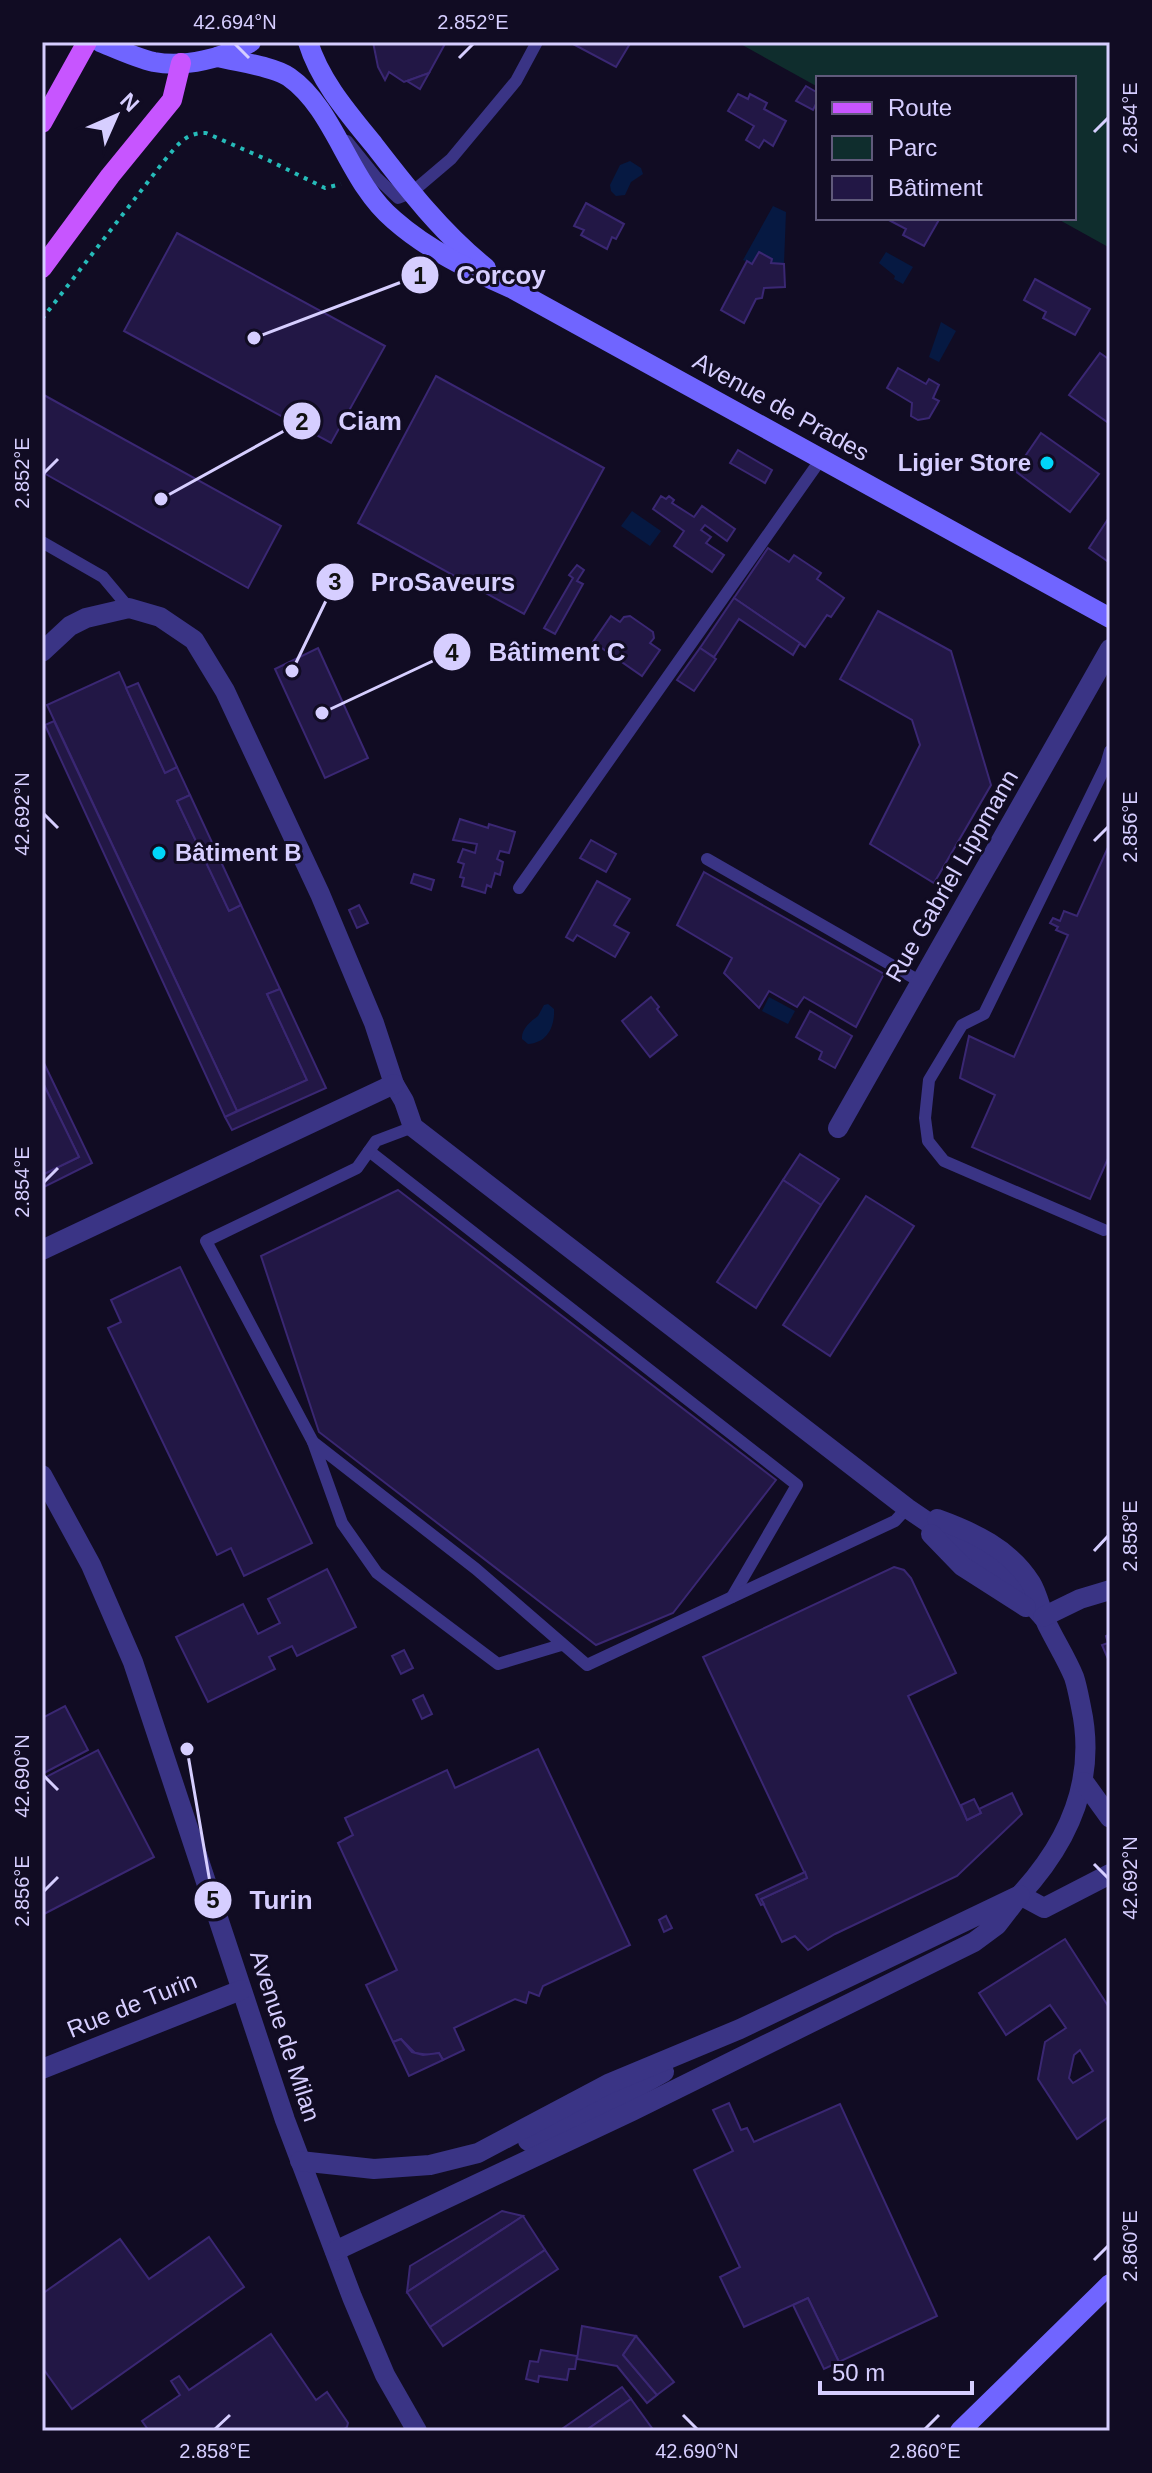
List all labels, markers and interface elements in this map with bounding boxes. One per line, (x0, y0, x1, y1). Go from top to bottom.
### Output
text: 42.694°N (193, 11, 277, 33)
text: 2.852°E (437, 11, 509, 33)
north arrow (76, 76, 156, 156)
legend (816, 76, 1076, 220)
text: 2.854°E (1119, 82, 1141, 154)
text: N (115, 88, 144, 117)
text: Route (888, 94, 952, 121)
text: Parc (888, 134, 937, 161)
text: Bâtiment (888, 174, 983, 201)
callout: Corcoy (400, 250, 562, 300)
text: Corcoy (456, 260, 546, 290)
text: 1 (413, 262, 427, 289)
street label: Avenue de Prades (689, 347, 874, 466)
callout: Ciam (282, 396, 418, 446)
text: Ciam (338, 406, 402, 436)
text: 2 (295, 408, 309, 435)
text: 2.852°E (11, 437, 33, 509)
place label: Ligier Store (898, 449, 1031, 476)
marker: Ligier Store (1038, 454, 1056, 472)
callout: ProSaveurs (315, 557, 532, 607)
text: ProSaveurs (371, 567, 515, 597)
text: 3 (328, 568, 342, 595)
callout: Bâtiment C (432, 627, 641, 677)
text: Bâtiment C (488, 637, 626, 667)
text: 4 (445, 639, 459, 666)
street label: Rue Gabriel Lippmann (880, 765, 1023, 986)
text: 42.692°N (11, 772, 33, 856)
text: 2.856°E (1119, 791, 1141, 863)
place label: Bâtiment B (175, 839, 302, 866)
marker: Bâtiment B (150, 844, 168, 862)
text: 2.854°E (11, 1146, 33, 1218)
text: 2.858°E (1119, 1500, 1141, 1572)
text: 42.690°N (11, 1734, 33, 1818)
text: 42.692°N (1119, 1836, 1141, 1920)
text: 2.856°E (11, 1855, 33, 1927)
callout: Turin (193, 1875, 328, 1925)
text: Turin (249, 1885, 313, 1915)
text: 5 (206, 1886, 220, 1913)
street label: Avenue de Milan (245, 1947, 326, 2125)
street label: Rue de Turin (63, 1966, 201, 2043)
text: 2.860°E (1119, 2210, 1141, 2282)
scale bar (820, 2345, 972, 2395)
text: 50 m (832, 2359, 885, 2386)
text: 2.858°E (179, 2440, 251, 2462)
text: 42.690°N (655, 2440, 739, 2462)
text: 2.860°E (889, 2440, 961, 2462)

